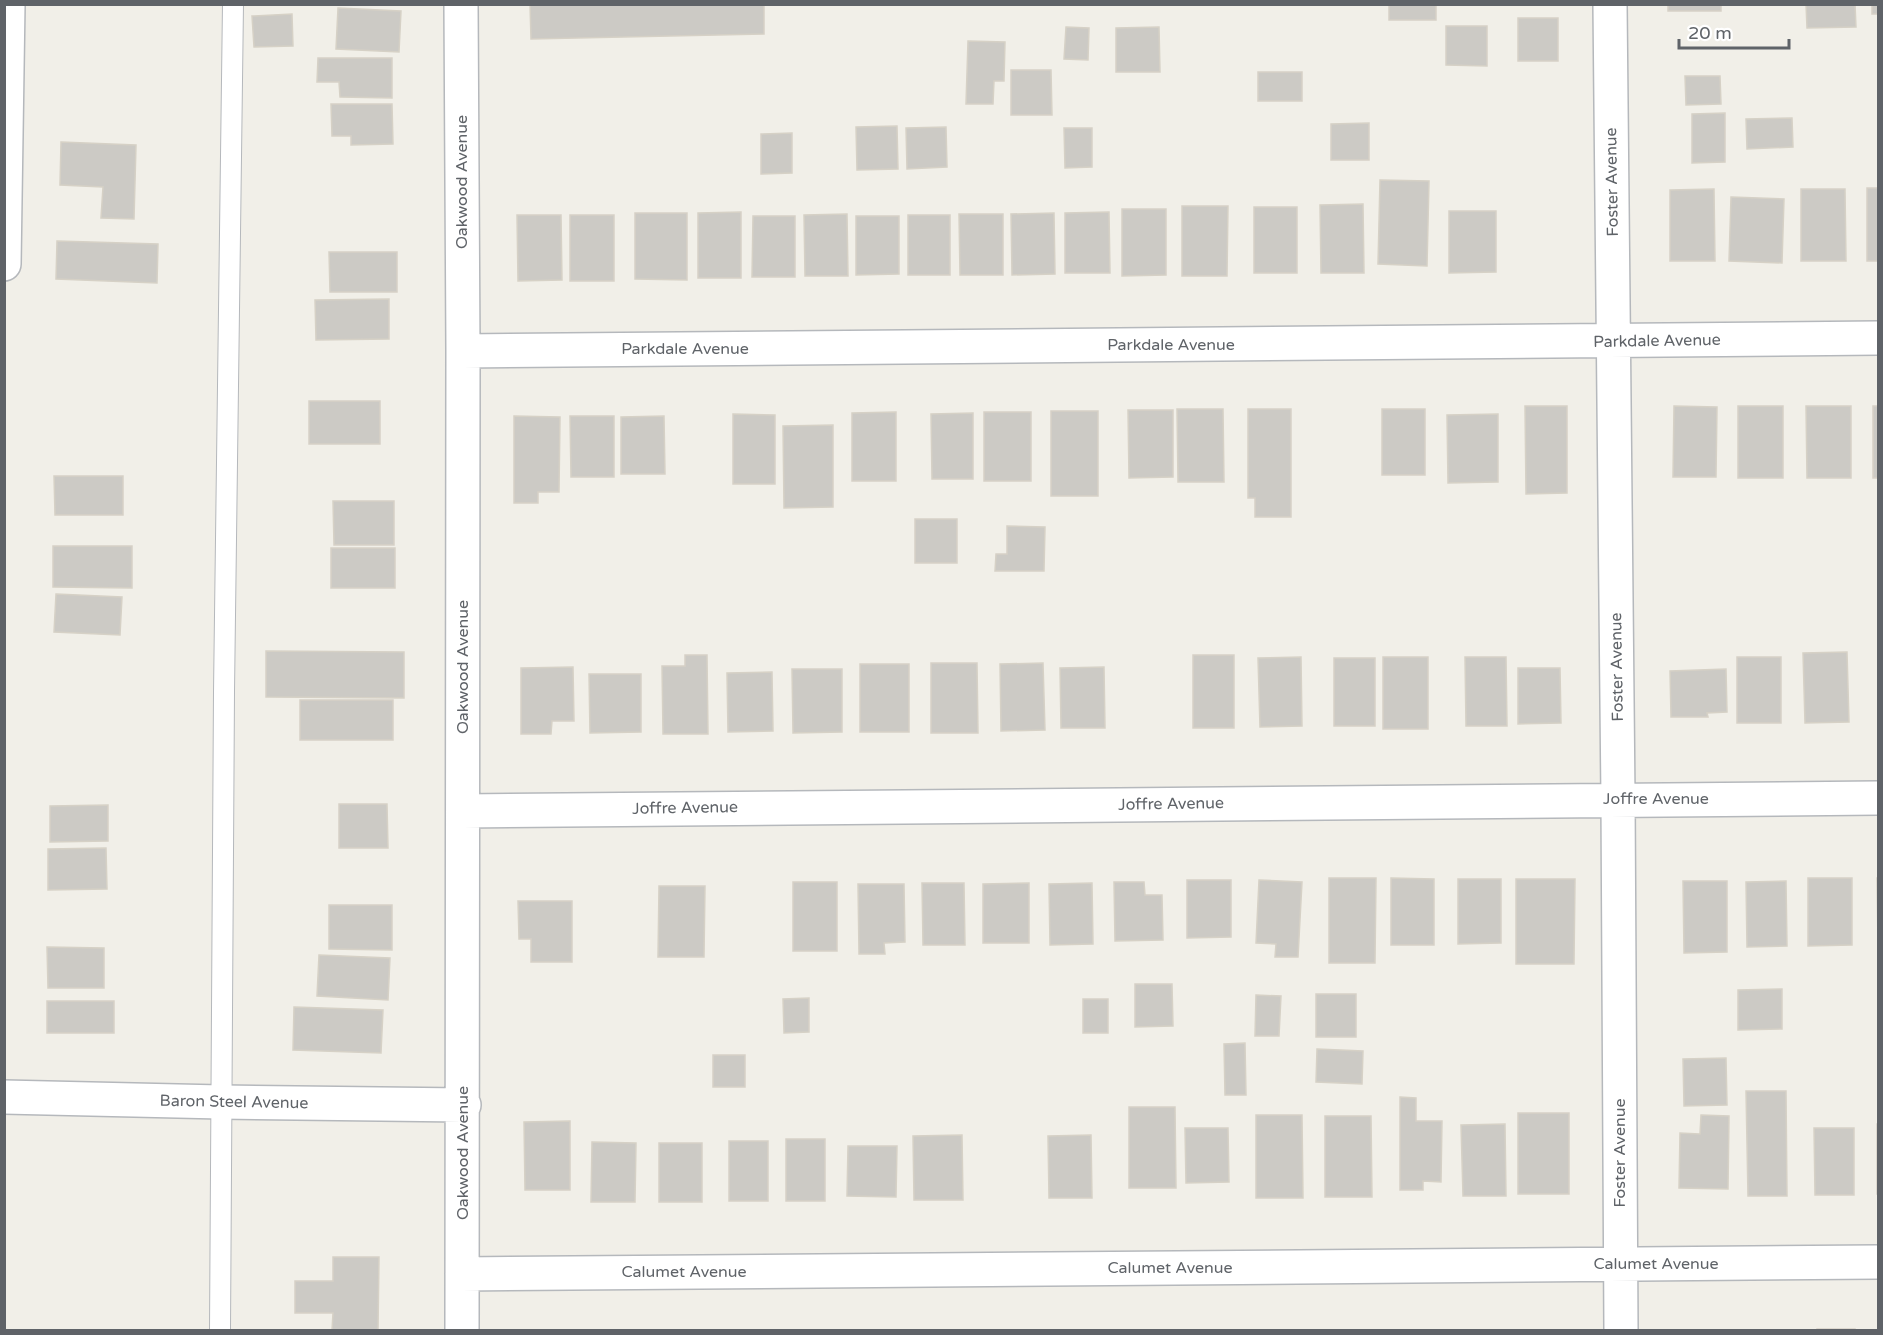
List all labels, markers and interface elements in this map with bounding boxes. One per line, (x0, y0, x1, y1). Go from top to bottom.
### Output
scale bar (1679, 12, 1788, 50)
text: 20 m (1688, 22, 1732, 44)
street label: Oakwood Avenue (452, 115, 472, 249)
street label: Foster Avenue (1601, 127, 1623, 237)
street label: Parkdale Avenue (1593, 330, 1721, 352)
street label: Parkdale Avenue (1107, 335, 1235, 355)
street label: Parkdale Avenue (621, 339, 749, 359)
street label: Oakwood Avenue (453, 600, 473, 734)
street label: Foster Avenue (1606, 612, 1628, 722)
street label: Joffre Avenue (1603, 789, 1709, 809)
street label: Joffre Avenue (1118, 793, 1224, 815)
street label: Joffre Avenue (632, 797, 738, 819)
street label: Oakwood Avenue (453, 1086, 473, 1220)
street label: Baron Steel Avenue (160, 1091, 308, 1113)
street label: Foster Avenue (1610, 1098, 1630, 1208)
street label: Calumet Avenue (1593, 1254, 1719, 1274)
street label: Calumet Avenue (1107, 1258, 1233, 1278)
street label: Calumet Avenue (621, 1262, 747, 1282)

